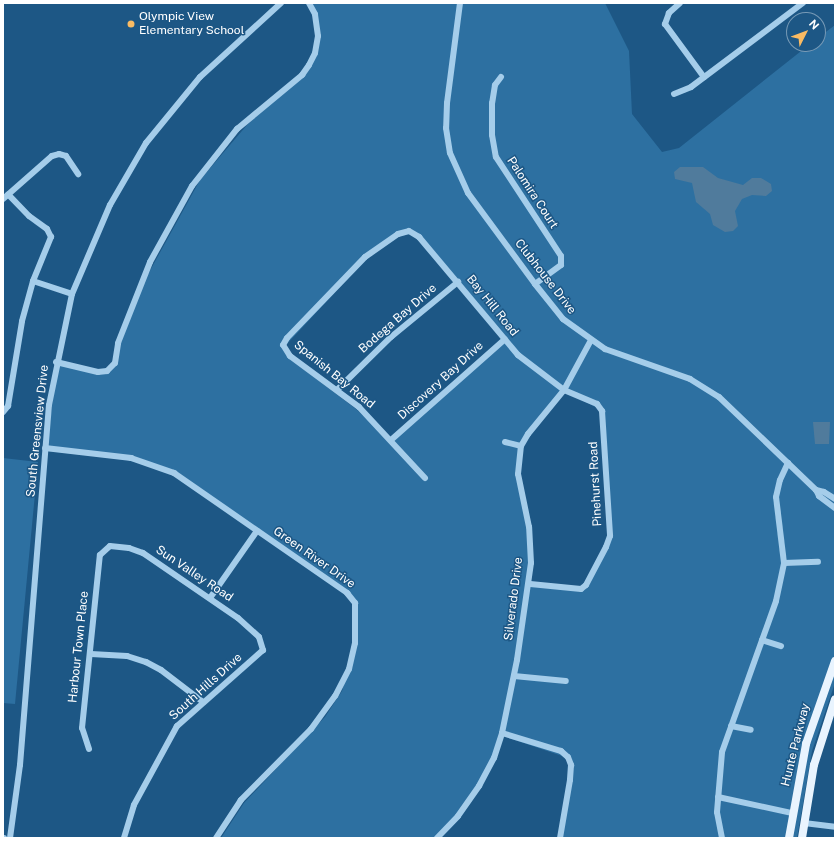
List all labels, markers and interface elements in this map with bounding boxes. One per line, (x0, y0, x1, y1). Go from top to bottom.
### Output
place label: Olympic View Elementary School (139, 10, 244, 38)
north arrow (786, 12, 826, 52)
text: N (807, 17, 822, 32)
marker: Olympic View Elementary School (126, 19, 136, 29)
street label: Palomira Court (503, 154, 561, 232)
street label: Clubhouse Drive (511, 237, 579, 317)
street label: Bay Hill Road (463, 273, 521, 339)
street label: Bodega Bay Drive (356, 281, 440, 357)
street label: Spanish Bay Road (291, 338, 377, 412)
street label: Discovery Bay Drive (395, 339, 487, 423)
street label: South Greensview Drive (24, 364, 52, 498)
street label: Pinehurst Road (587, 441, 605, 527)
street label: Green River Drive (270, 524, 358, 592)
street label: Sun Valley Road (153, 543, 235, 605)
street label: Silverado Drive (502, 556, 526, 642)
street label: Harbour Town Place (66, 590, 92, 704)
street label: South Hills Drive (167, 650, 245, 724)
street label: Hunte Parkway (779, 702, 813, 788)

